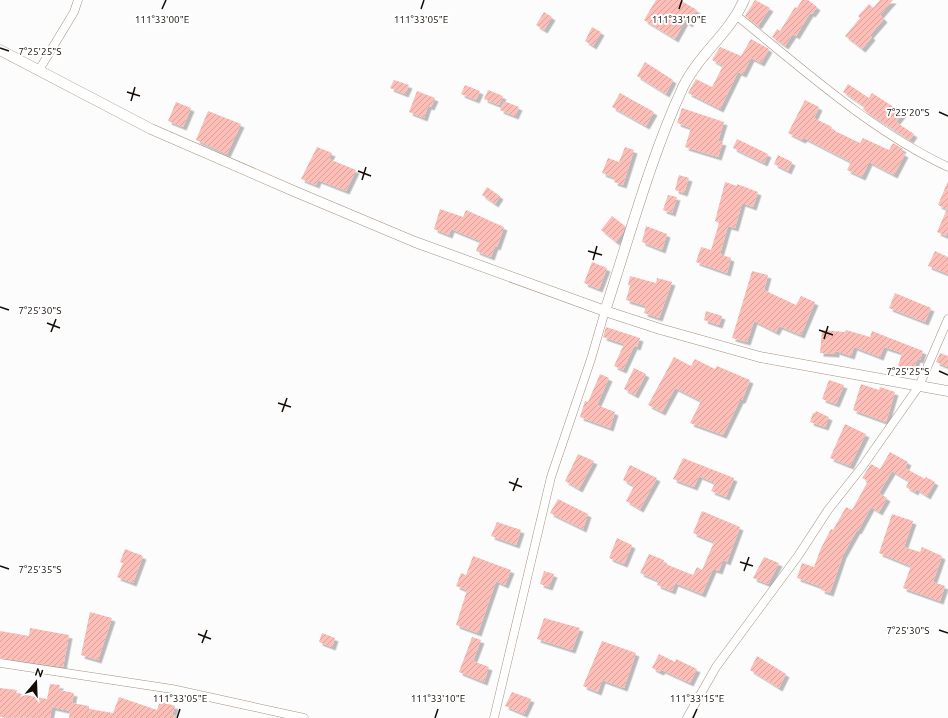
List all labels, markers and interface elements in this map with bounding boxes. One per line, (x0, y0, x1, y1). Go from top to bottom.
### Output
text: 111°33'00"E (135, 14, 190, 25)
text: 111°33'05"E (394, 14, 449, 25)
text: 111°33'10"E (652, 14, 707, 25)
text: 7°25'25"S (18, 46, 62, 57)
text: 7°25'20"S (886, 107, 930, 118)
text: 7°25'30"S (18, 305, 62, 316)
text: 7°25'25"S (886, 366, 930, 377)
text: 7°25'35"S (18, 564, 62, 575)
text: 7°25'30"S (886, 625, 930, 636)
north arrow (16, 662, 56, 702)
text: N (33, 666, 45, 680)
text: 111°33'05"E (153, 693, 208, 704)
text: 111°33'10"E (411, 693, 466, 704)
text: 111°33'15"E (670, 693, 725, 704)

